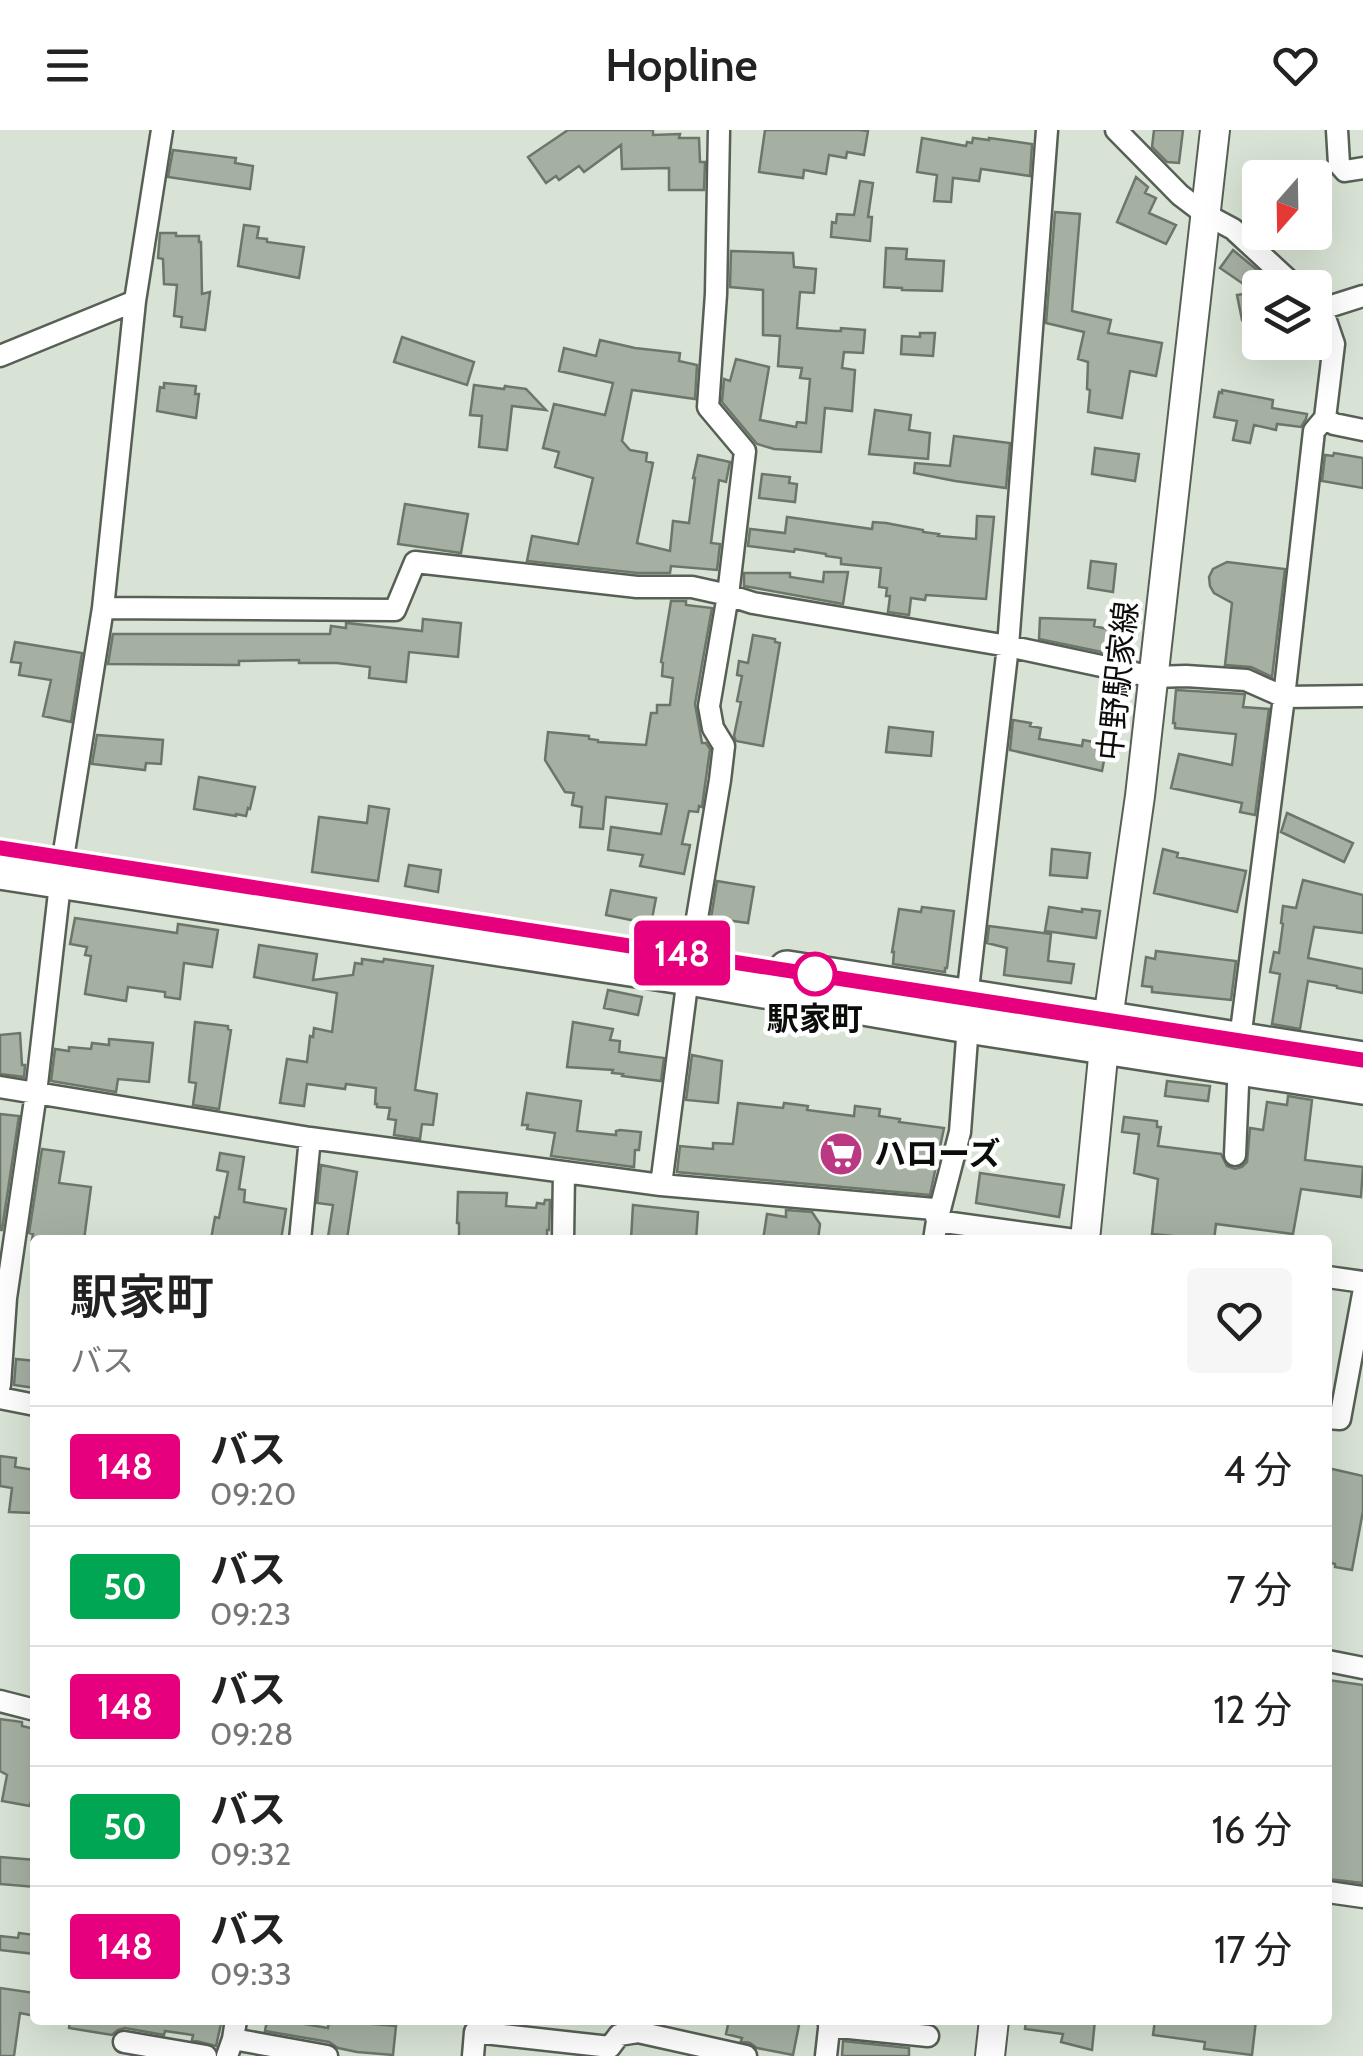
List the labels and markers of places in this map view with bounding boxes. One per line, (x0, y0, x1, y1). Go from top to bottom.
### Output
marker: 駅家町 (794, 953, 836, 995)
place label: 駅家町 (767, 999, 863, 1038)
supermarket icon: ハローズ (818, 1131, 864, 1177)
place label: ハローズ (874, 1134, 1000, 1173)

